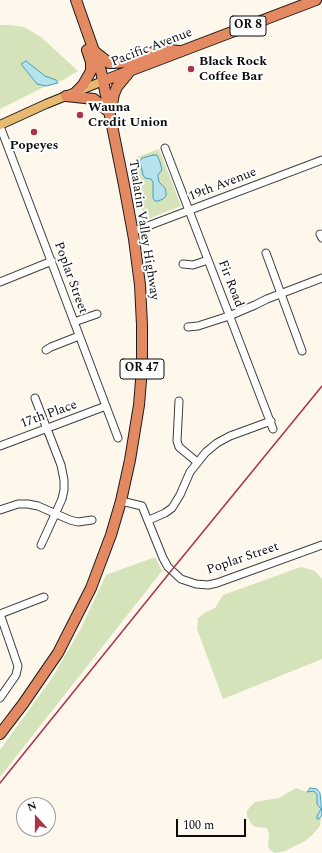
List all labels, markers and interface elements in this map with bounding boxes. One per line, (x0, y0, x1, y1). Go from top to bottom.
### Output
road number: OR 8 (230, 16, 266, 36)
street label: Pacific Avenue (109, 25, 195, 71)
place label: Black Rock Coffee Bar (199, 54, 267, 85)
marker: Black Rock Coffee Bar (186, 64, 196, 74)
place label: Wauna Credit Union (88, 100, 168, 131)
marker: Wauna Credit Union (75, 110, 85, 120)
marker: Popeyes (29, 127, 39, 137)
place label: Popeyes (10, 138, 58, 154)
street label: Tualatin Valley Highway (124, 159, 162, 301)
street label: 19th Avenue (187, 165, 259, 205)
street label: Poplar Street (50, 240, 90, 316)
street label: Fir Road (214, 258, 246, 310)
road number: OR 47 (120, 359, 164, 379)
street label: 17th Place (18, 398, 80, 432)
street label: Poplar Street (205, 539, 281, 579)
north arrow (16, 797, 56, 837)
text: N (25, 797, 39, 816)
scale bar (178, 811, 248, 837)
text: 100 m (183, 816, 214, 835)

